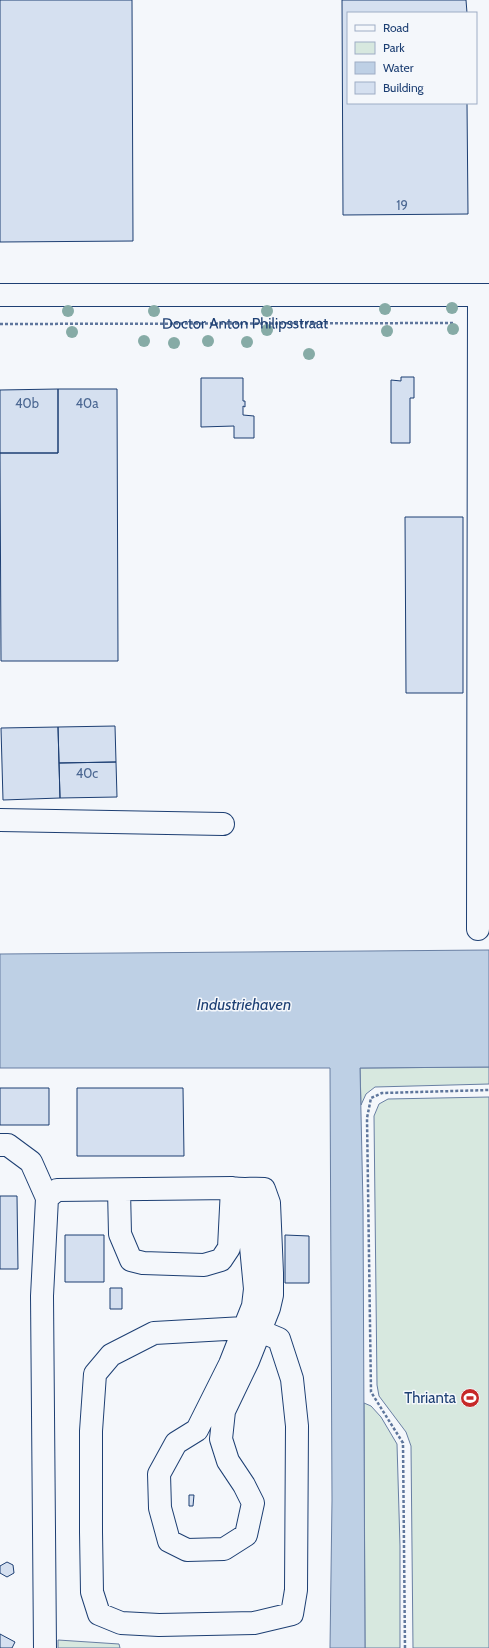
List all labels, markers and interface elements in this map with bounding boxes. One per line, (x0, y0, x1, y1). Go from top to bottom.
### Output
legend (347, 12, 477, 104)
text: Road (383, 20, 409, 35)
text: Park (383, 40, 405, 55)
text: Water (383, 60, 414, 75)
text: Building (383, 80, 425, 95)
house number: 19 (396, 197, 408, 213)
street label: Doctor Anton Philipsstraat (162, 314, 328, 333)
house number: 40b (15, 395, 39, 411)
house number: 40a (76, 395, 99, 411)
house number: 40c (76, 765, 98, 781)
water label: Industriehaven (197, 995, 291, 1014)
sports icon: Thrianta (459, 1387, 481, 1409)
place label: Thrianta (404, 1389, 457, 1407)

